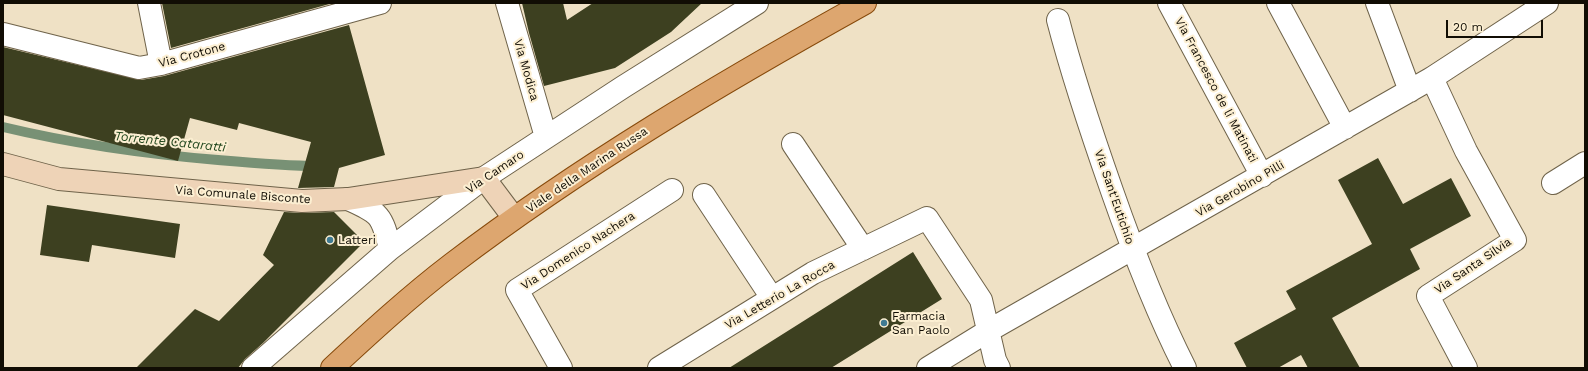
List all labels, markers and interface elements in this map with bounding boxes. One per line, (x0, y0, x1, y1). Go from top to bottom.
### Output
scale bar (1448, 12, 1545, 38)
street label: Via Francesco de li Matinati (1172, 15, 1260, 165)
text: 20 m (1453, 20, 1483, 34)
street label: Via Modica (510, 38, 542, 102)
street label: Via Crotone (157, 39, 227, 71)
street label: Viale della Marina Russa (524, 124, 650, 216)
water label: Torrente Cataratti (113, 128, 227, 156)
street label: Via Camaro (463, 147, 527, 197)
street label: Via Sant'Eutichio (1091, 148, 1137, 246)
street label: Via Gerobino Pilli (1193, 158, 1287, 220)
street label: Via Comunale Bisconte (175, 183, 311, 207)
street label: Via Domenico Nachera (518, 209, 638, 293)
place label: Latteri (338, 233, 376, 247)
marker: Latteri (325, 235, 335, 245)
street label: Via Santa Silvia (1432, 235, 1514, 297)
street label: Via Letterio La Rocca (723, 258, 837, 332)
place label: Farmacia San Paolo (892, 309, 950, 337)
marker: Farmacia San Paolo (879, 318, 889, 328)

